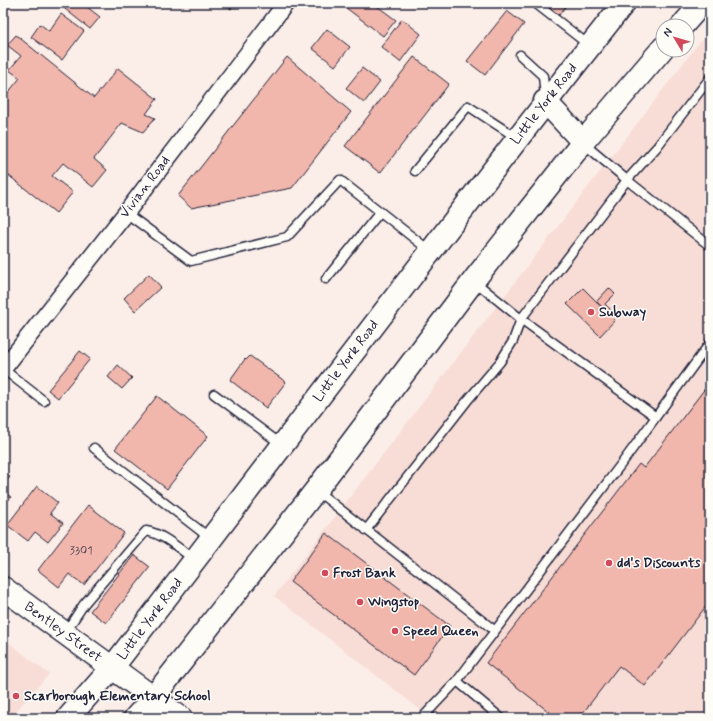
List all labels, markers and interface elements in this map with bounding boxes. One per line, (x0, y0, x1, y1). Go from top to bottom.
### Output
north arrow (655, 18, 695, 58)
text: N (660, 25, 676, 40)
street label: Little York Road (507, 60, 581, 148)
street label: Vivian Road (116, 152, 174, 222)
place label: Subway (599, 303, 647, 321)
marker: Subway (586, 307, 596, 317)
street label: Little York Road (309, 316, 383, 406)
house number: 3301 (69, 543, 93, 559)
place label: dd's Discounts (617, 554, 701, 572)
marker: dd's Discounts (604, 558, 614, 568)
place label: Frost Bank (333, 564, 396, 582)
marker: Frost Bank (320, 568, 330, 578)
street label: Little York Road (113, 574, 187, 664)
place label: Wingstop (367, 593, 420, 613)
marker: Wingstop (355, 597, 365, 607)
street label: Bentley Street (20, 598, 106, 667)
place label: Speed Queen (403, 622, 479, 640)
marker: Speed Queen (390, 626, 400, 636)
place label: Scarborough Elementary School (24, 687, 211, 706)
marker: Scarborough Elementary School (11, 691, 21, 701)

